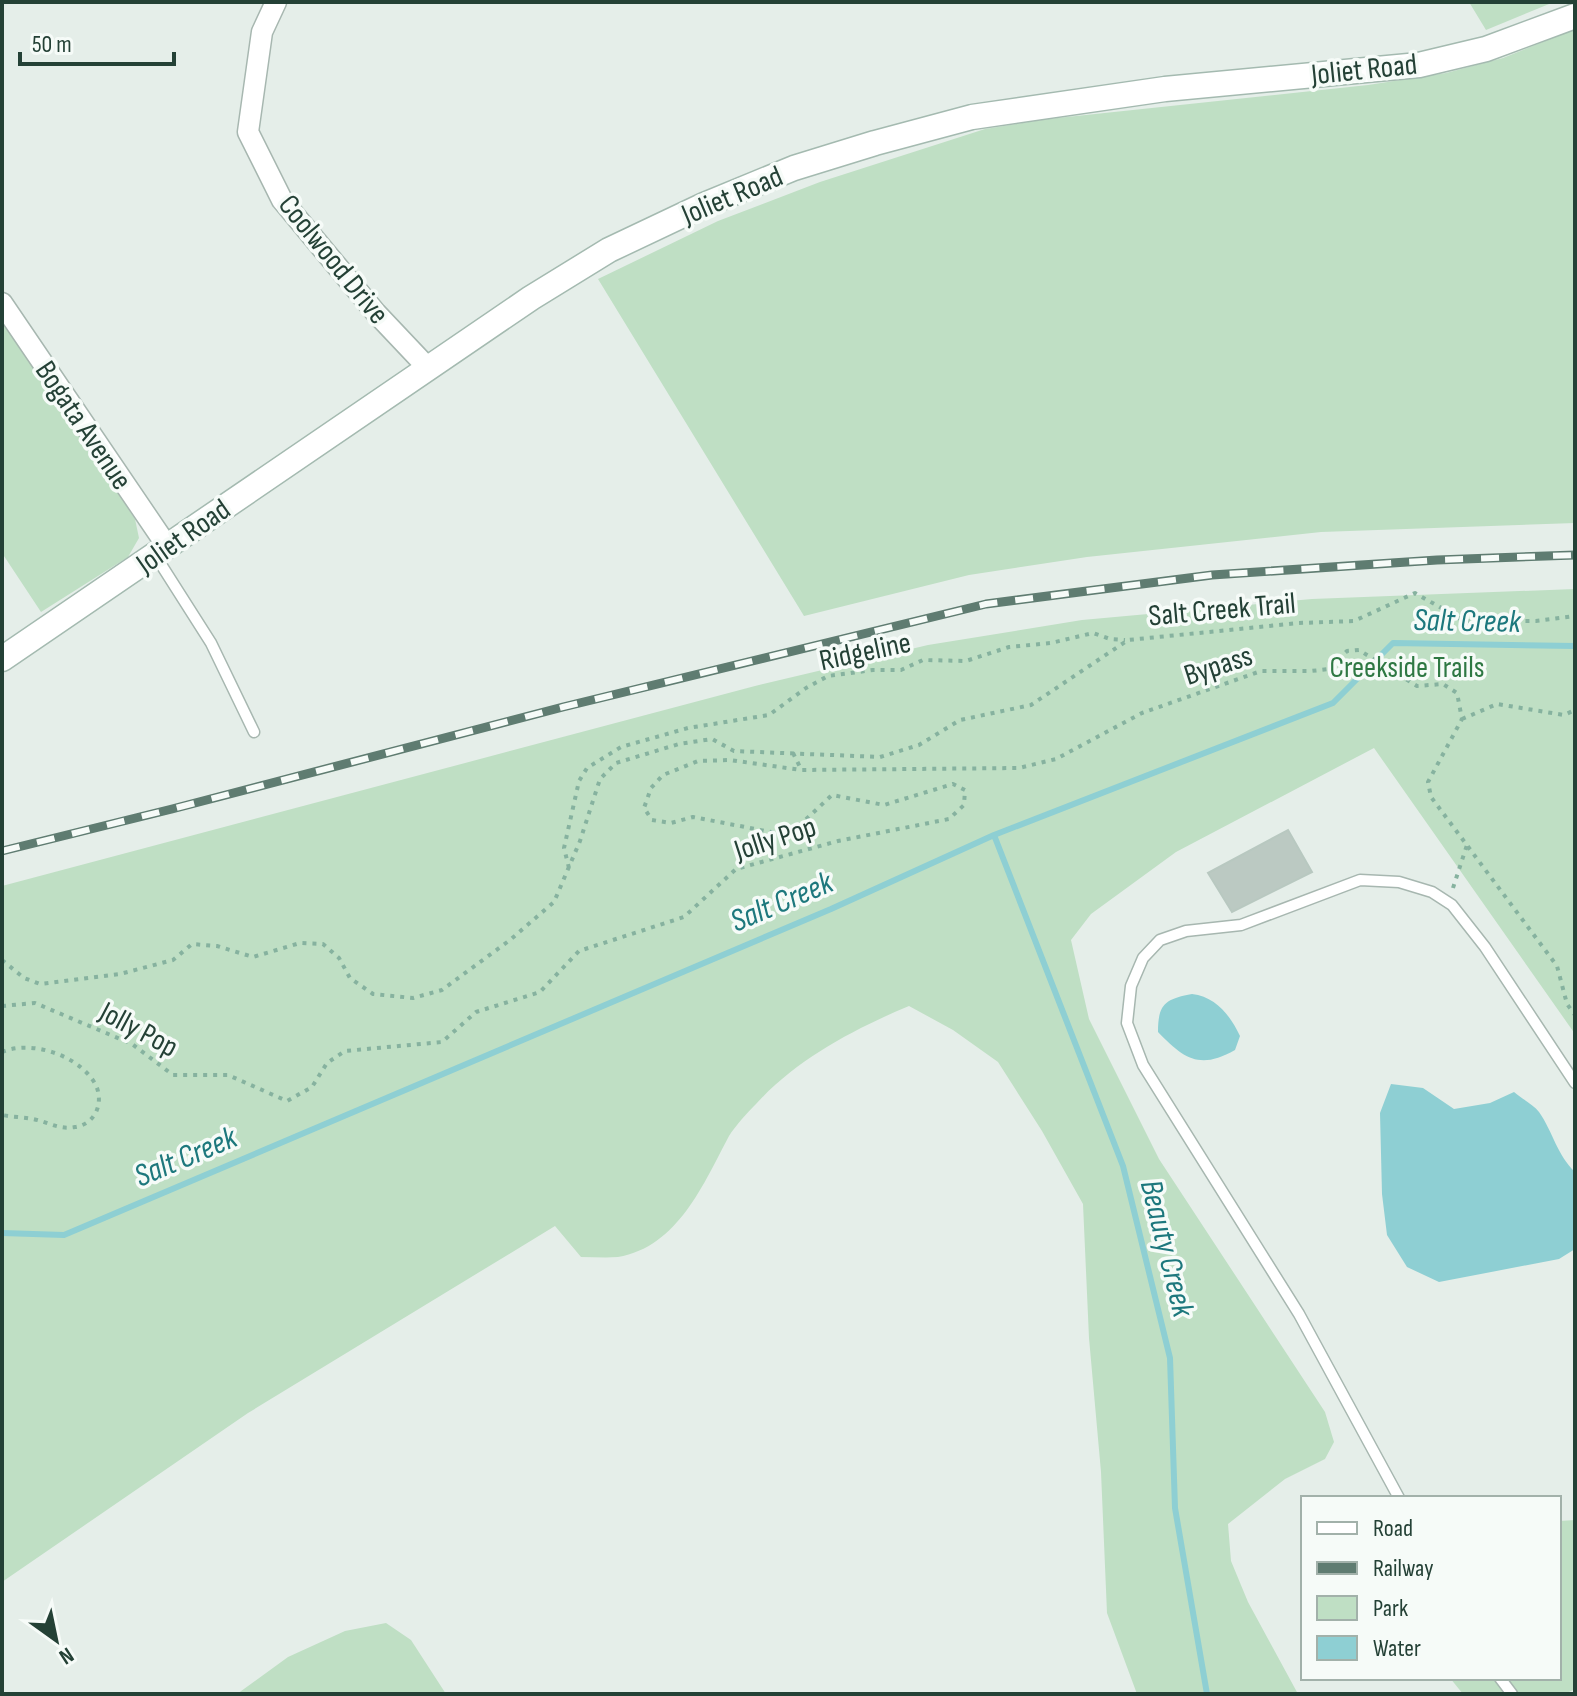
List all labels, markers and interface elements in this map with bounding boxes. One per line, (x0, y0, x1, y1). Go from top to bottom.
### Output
scale bar (20, 16, 174, 66)
text: 50 m (32, 30, 72, 59)
street label: Joliet Road (1308, 47, 1419, 94)
street label: Joliet Road (676, 159, 788, 234)
street label: Coolwood Drive (270, 188, 396, 332)
street label: Bogata Avenue (27, 354, 139, 497)
street label: Joliet Road (129, 492, 237, 583)
street label: Salt Creek Trail (1147, 586, 1297, 634)
water label: Salt Creek (1413, 601, 1522, 642)
street label: Ridgeline (816, 625, 914, 679)
street label: Bypass (1180, 638, 1257, 694)
park label: Creekside Trails (1330, 650, 1484, 686)
street label: Jolly Pop (729, 809, 821, 869)
water label: Salt Creek (725, 863, 840, 941)
street label: Jolly Pop (92, 994, 184, 1065)
water label: Salt Creek (129, 1118, 244, 1196)
water label: Beauty Creek (1131, 1176, 1203, 1322)
legend (1301, 1496, 1561, 1680)
text: Road (1373, 1514, 1413, 1543)
text: Railway (1373, 1554, 1433, 1583)
text: Park (1373, 1594, 1408, 1623)
north arrow (16, 1600, 96, 1680)
text: Water (1373, 1634, 1421, 1663)
text: N (54, 1641, 78, 1670)

